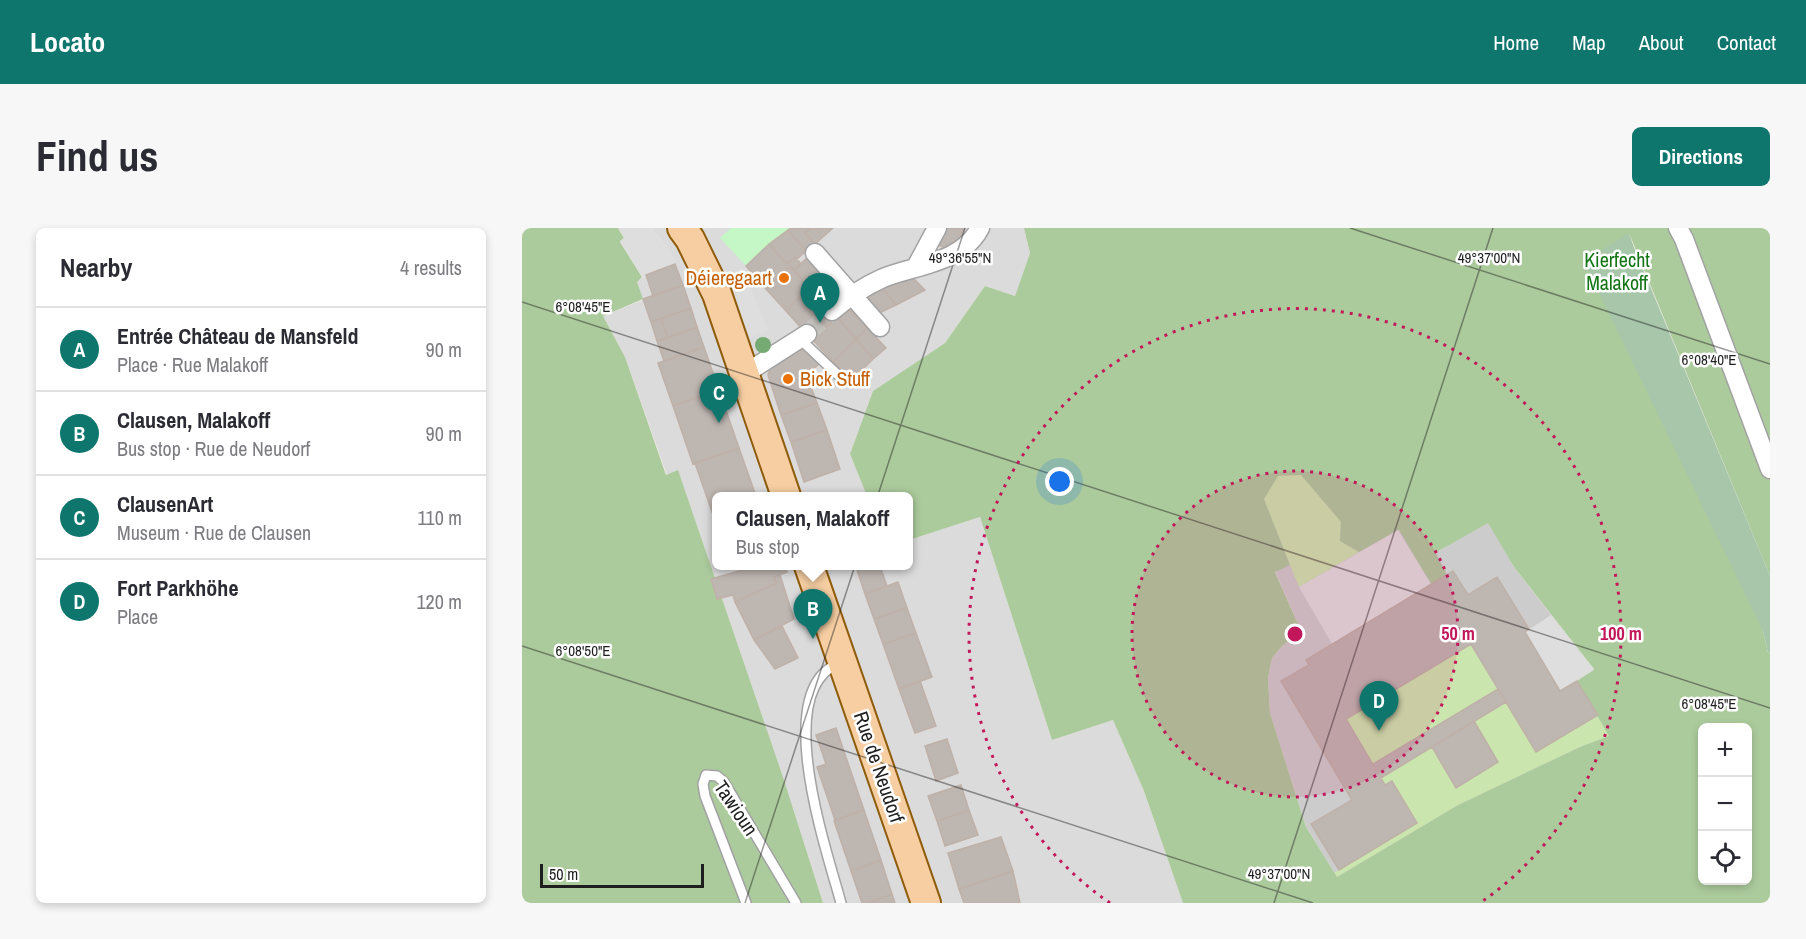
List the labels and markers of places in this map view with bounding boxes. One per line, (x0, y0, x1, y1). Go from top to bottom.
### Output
place label: Déieregaart (685, 264, 772, 291)
marker: Déieregaart (777, 271, 791, 285)
pin: A (800, 274, 840, 323)
place label: Bick Stuff (800, 365, 870, 392)
marker: Bick Stuff (781, 372, 795, 386)
pin: C (700, 374, 738, 423)
pin: B (794, 590, 832, 639)
centre of rings (1285, 624, 1305, 644)
pin: D (1360, 682, 1398, 731)

